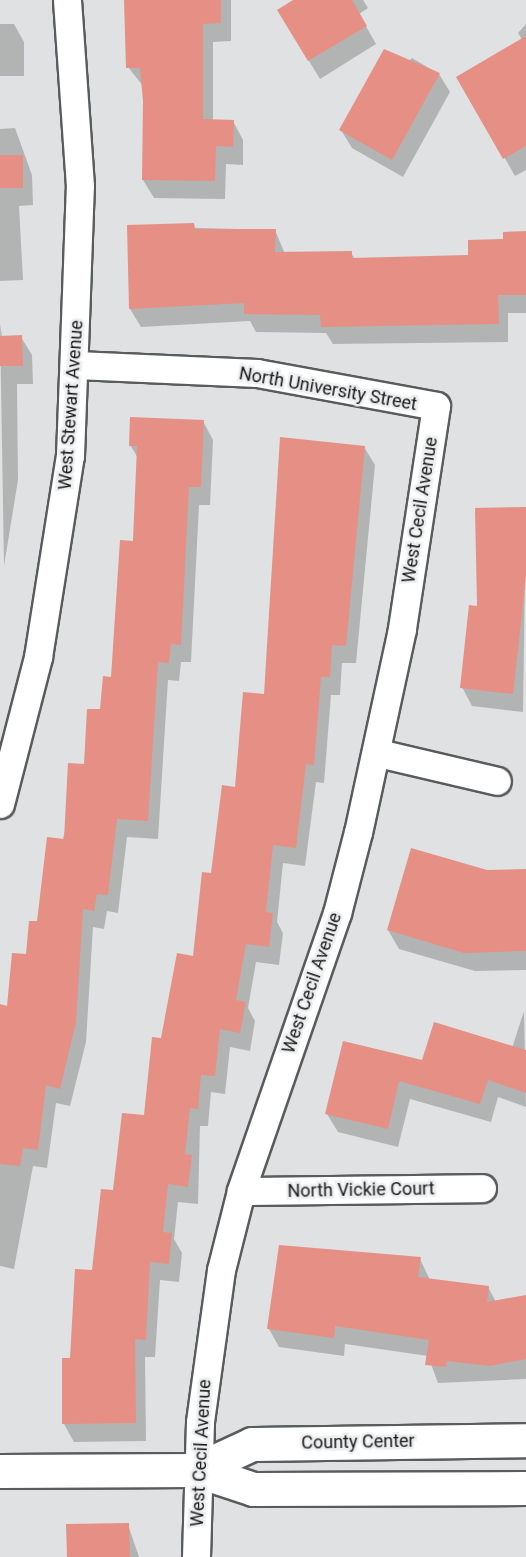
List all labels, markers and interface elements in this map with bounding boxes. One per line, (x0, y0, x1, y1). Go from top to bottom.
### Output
street label: West Stewart Avenue (54, 319, 88, 491)
street label: North University Street (237, 363, 419, 415)
street label: West Cecil Avenue (398, 435, 442, 585)
street label: West Cecil Avenue (278, 910, 346, 1056)
street label: North Vickie Court (287, 1178, 435, 1202)
street label: West Cecil Avenue (186, 1379, 216, 1527)
street label: County Center (301, 1430, 415, 1454)

